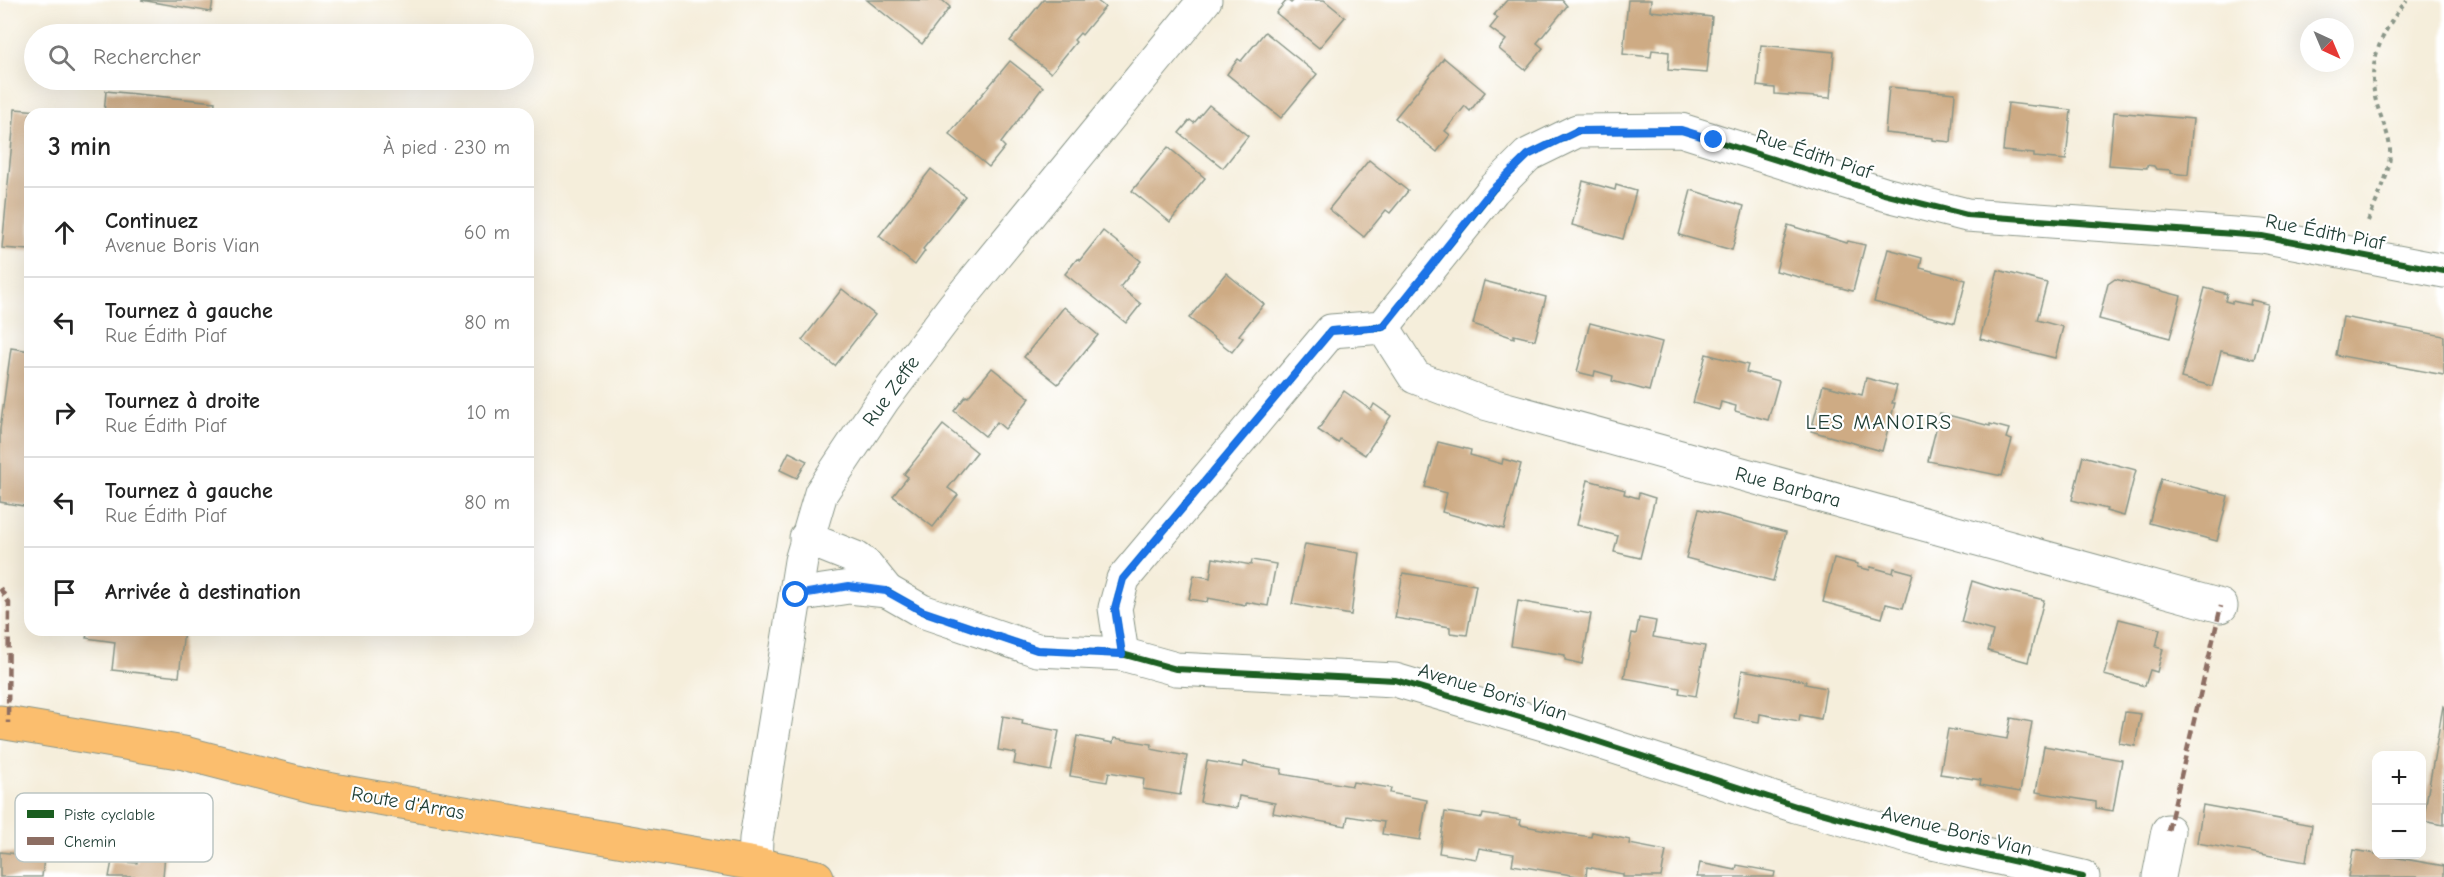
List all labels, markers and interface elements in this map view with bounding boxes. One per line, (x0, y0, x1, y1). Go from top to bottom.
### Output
north arrow (2300, 18, 2354, 72)
search box (24, 24, 534, 90)
icon: search (45, 41, 78, 74)
text: Rechercher (93, 44, 201, 70)
street label: Rue Édith Piaf (1753, 124, 1876, 184)
route end (1700, 126, 1726, 152)
text: 3 min (48, 132, 111, 162)
text: À pied · 230 m (383, 136, 510, 159)
text: Continuez (105, 208, 198, 234)
street label: Rue Édith Piaf (2264, 209, 2388, 255)
icon: ahead (48, 216, 81, 249)
text: 60 m (464, 221, 510, 244)
text: Avenue Boris Vian (105, 234, 260, 257)
text: Tournez à gauche (105, 298, 273, 324)
icon: left (48, 306, 81, 339)
text: 80 m (464, 311, 510, 334)
text: Rue Édith Piaf (105, 324, 226, 347)
street label: Rue Zeffe (858, 351, 924, 431)
text: Tournez à droite (105, 388, 260, 414)
icon: right (48, 396, 81, 429)
text: 10 m (467, 401, 510, 424)
district label: LES MANOIRS (1805, 410, 1953, 434)
text: Rue Édith Piaf (105, 414, 226, 437)
street label: Rue Barbara (1733, 462, 1843, 512)
text: Tournez à gauche (105, 478, 273, 504)
icon: left (48, 486, 81, 519)
text: 80 m (464, 491, 510, 514)
text: Rue Édith Piaf (105, 504, 226, 527)
icon: arrive (48, 576, 81, 609)
text: Arrivée à destination (105, 579, 301, 605)
route start (782, 581, 808, 607)
street label: Avenue Boris Vian (1416, 658, 1570, 726)
map controls (2372, 751, 2426, 859)
button: + (2372, 751, 2426, 805)
street label: Route d'Arras (350, 782, 466, 824)
legend (15, 793, 213, 862)
street label: Avenue Boris Vian (1879, 801, 2035, 861)
button: − (2372, 805, 2426, 859)
text: Piste cyclable (64, 806, 155, 824)
text: Chemin (64, 833, 116, 851)

